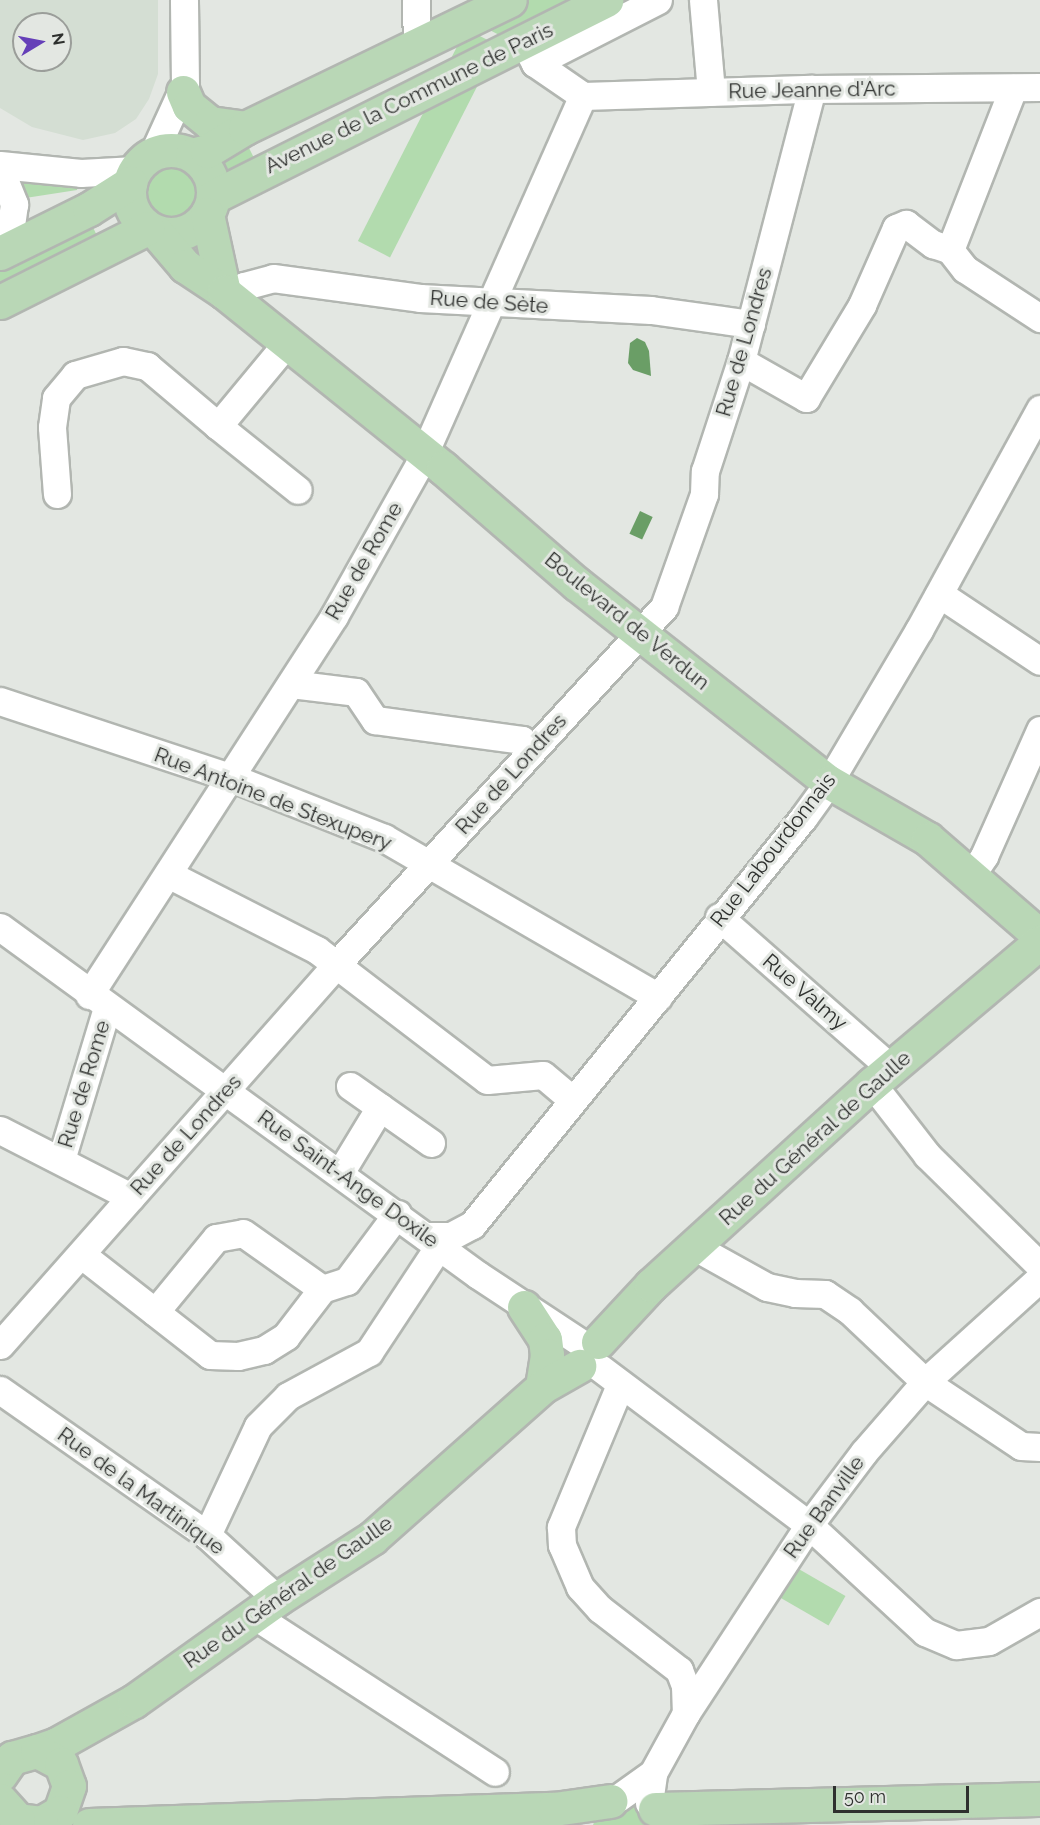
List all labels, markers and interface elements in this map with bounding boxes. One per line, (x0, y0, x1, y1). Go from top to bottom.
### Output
north arrow (12, 12, 72, 72)
street label: Avenue de la Commune de Paris (261, 17, 557, 179)
text: N (48, 31, 69, 47)
street label: Rue Jeanne d'Arc (728, 76, 896, 104)
street label: Rue de Londres (711, 265, 777, 419)
street label: Rue de Sète (429, 285, 549, 319)
street label: Rue de Rome (320, 498, 408, 624)
street label: Boulevard de Verdun (539, 547, 715, 695)
street label: Rue de Londres (450, 708, 572, 840)
street label: Rue Antoine de Stexupery (150, 742, 396, 856)
street label: Rue Labourdonnais (705, 768, 841, 932)
street label: Rue Valmy (757, 948, 853, 1036)
street label: Rue de Rome (53, 1017, 115, 1151)
street label: Rue du Général de Gaulle (714, 1045, 916, 1231)
street label: Rue de Londres (125, 1069, 247, 1201)
street label: Rue Saint-Ange Doxile (253, 1105, 443, 1253)
street label: Rue de la Martinique (53, 1422, 229, 1560)
street label: Rue Banville (778, 1451, 870, 1563)
street label: Rue du Général de Gaulle (178, 1510, 398, 1674)
scale bar (836, 1774, 972, 1812)
text: 50 m (844, 1786, 886, 1807)

